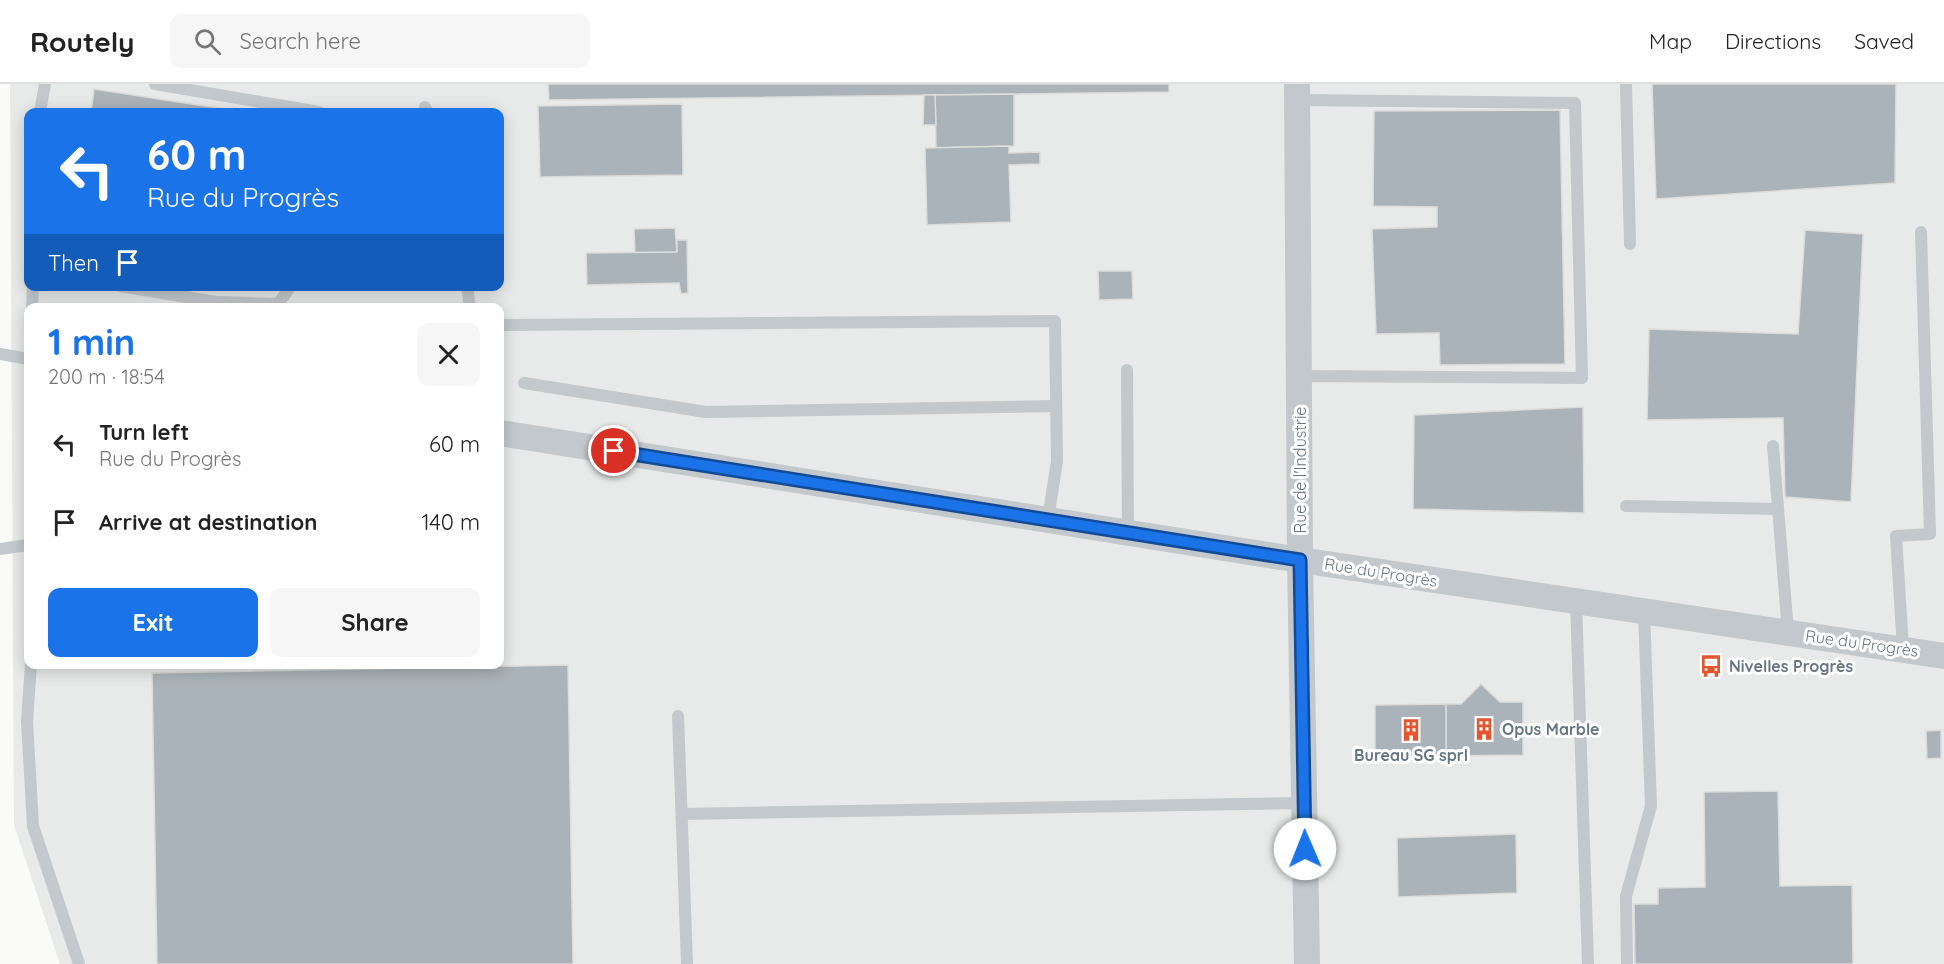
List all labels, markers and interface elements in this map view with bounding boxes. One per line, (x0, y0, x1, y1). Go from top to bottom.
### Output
search box (170, 14, 590, 68)
text: Routely (30, 24, 134, 59)
icon: search (191, 25, 224, 58)
text: Search here (239, 27, 361, 55)
text: Map (1649, 28, 1692, 54)
text: Directions (1725, 28, 1821, 54)
text: Saved (1854, 28, 1914, 54)
text: 60 m (147, 128, 247, 181)
icon: left (48, 132, 126, 210)
text: Rue du Progrès (147, 180, 339, 214)
icon: arrive (111, 246, 144, 279)
text: Then (48, 249, 99, 277)
text: 1 min (48, 319, 135, 364)
button: close (417, 323, 480, 386)
text: 200 m · 18:54 (48, 364, 165, 389)
street label: Rue de l'Industrie (1290, 407, 1310, 533)
text: Turn left (99, 418, 189, 446)
pin (588, 425, 639, 476)
icon: left (48, 428, 81, 461)
text: 60 m (429, 430, 480, 458)
icon: arrive (597, 434, 630, 467)
text: Rue du Progrès (99, 446, 241, 471)
icon: arrive (48, 506, 81, 539)
text: Arrive at destination (99, 508, 317, 536)
text: 140 m (421, 508, 480, 536)
street label: Rue du Progrès (1323, 553, 1439, 591)
button: Exit (48, 588, 258, 657)
button: Share (270, 588, 480, 657)
street label: Rue du Progrès (1804, 625, 1920, 661)
bus stop icon: Nivelles Progrès (1698, 653, 1724, 679)
place label: Nivelles Progrès (1729, 656, 1853, 676)
building icon: Opus Marble (1471, 716, 1497, 742)
building icon: Bureau SG sprl (1398, 717, 1424, 743)
place label: Opus Marble (1502, 719, 1600, 739)
place label: Bureau SG sprl (1354, 745, 1468, 765)
position arrow (1273, 817, 1337, 881)

